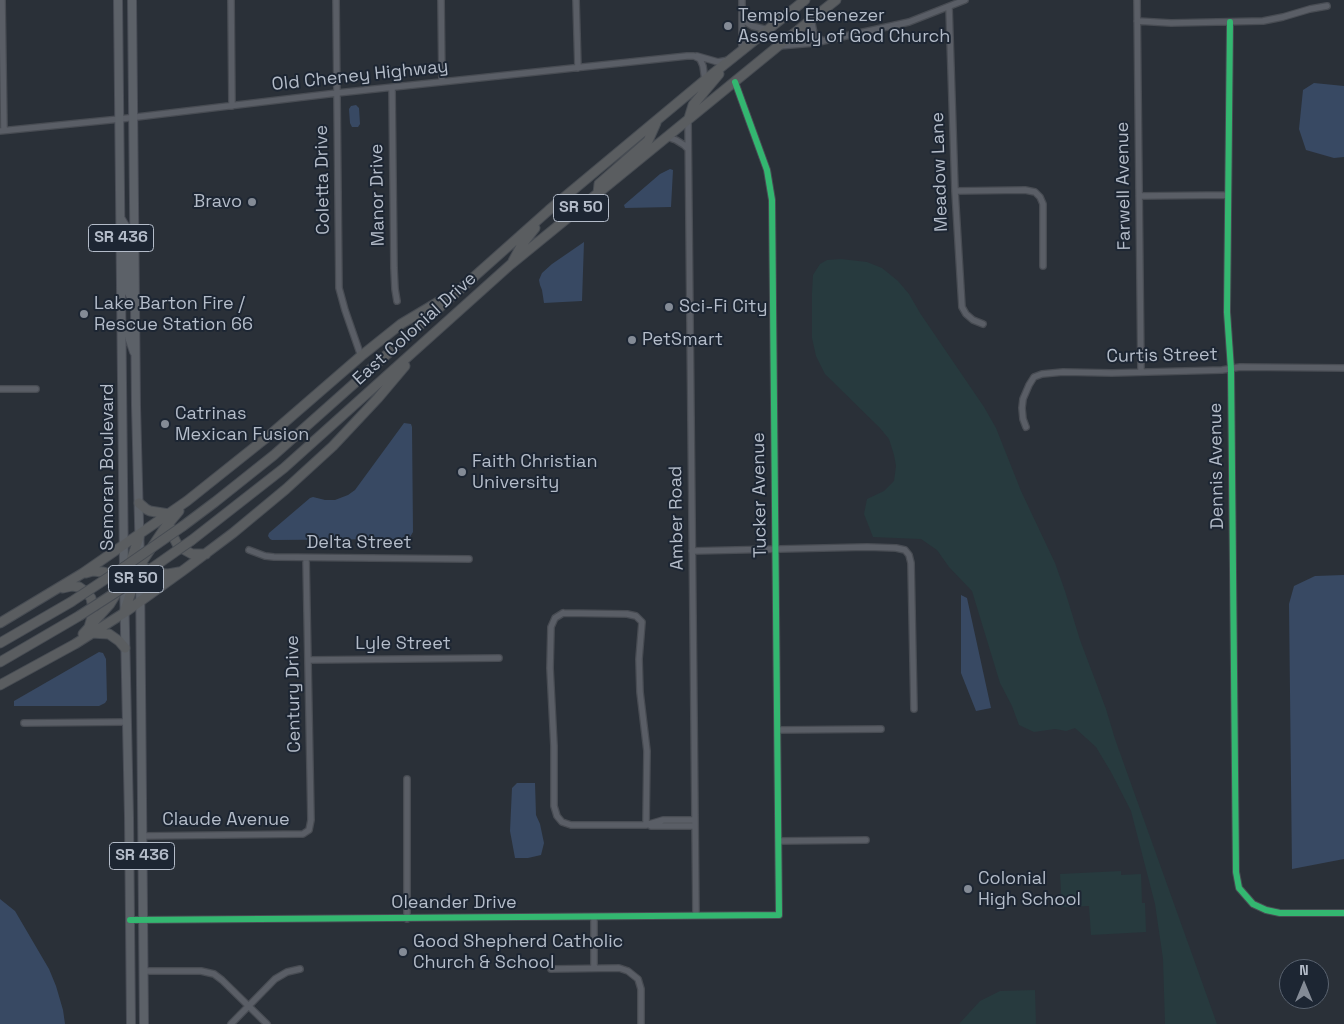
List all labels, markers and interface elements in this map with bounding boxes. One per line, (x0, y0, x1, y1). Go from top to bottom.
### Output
place label: Templo Ebenezer Assembly of God Church (738, 5, 950, 48)
marker: Templo Ebenezer Assembly of God Church (722, 20, 734, 32)
street label: Old Cheney Highway (271, 56, 449, 96)
street label: Meadow Lane (927, 112, 953, 232)
street label: Farwell Avenue (1112, 122, 1136, 250)
street label: Coletta Drive (311, 125, 335, 235)
street label: Manor Drive (366, 144, 390, 246)
place label: Bravo (193, 191, 242, 213)
road number: SR 50 (554, 194, 608, 222)
marker: Bravo (246, 196, 258, 208)
road number: SR 436 (88, 224, 154, 252)
street label: East Colonial Drive (349, 268, 481, 390)
place label: Lake Barton Fire / Rescue Station 66 (94, 293, 253, 336)
place label: Sci-Fi City (679, 296, 767, 318)
marker: Sci-Fi City (663, 301, 675, 313)
marker: Lake Barton Fire / Rescue Station 66 (78, 308, 90, 320)
place label: PetSmart (642, 329, 723, 351)
marker: PetSmart (626, 334, 638, 346)
street label: Curtis Street (1106, 344, 1218, 368)
street label: Semoran Boulevard (97, 383, 119, 551)
street label: Dennis Avenue (1205, 402, 1229, 530)
place label: Catrinas Mexican Fusion (175, 403, 309, 446)
marker: Catrinas Mexican Fusion (159, 418, 171, 430)
street label: Tucker Avenue (748, 432, 772, 558)
place label: Faith Christian University (472, 451, 597, 494)
street label: Amber Road (665, 465, 689, 571)
marker: Faith Christian University (456, 466, 468, 478)
street label: Delta Street (306, 532, 412, 554)
road number: SR 50 (108, 566, 164, 592)
street label: Lyle Street (355, 633, 451, 655)
street label: Century Drive (282, 635, 306, 753)
street label: Claude Avenue (162, 809, 290, 831)
road number: SR 436 (110, 842, 174, 869)
place label: Colonial High School (978, 868, 1081, 911)
marker: Colonial High School (962, 883, 974, 895)
street label: Oleander Drive (391, 892, 517, 914)
place label: Good Shepherd Catholic Church & School (413, 931, 623, 974)
marker: Good Shepherd Catholic Church & School (397, 946, 409, 958)
north arrow (1279, 959, 1329, 1009)
text: N (1299, 961, 1309, 979)

